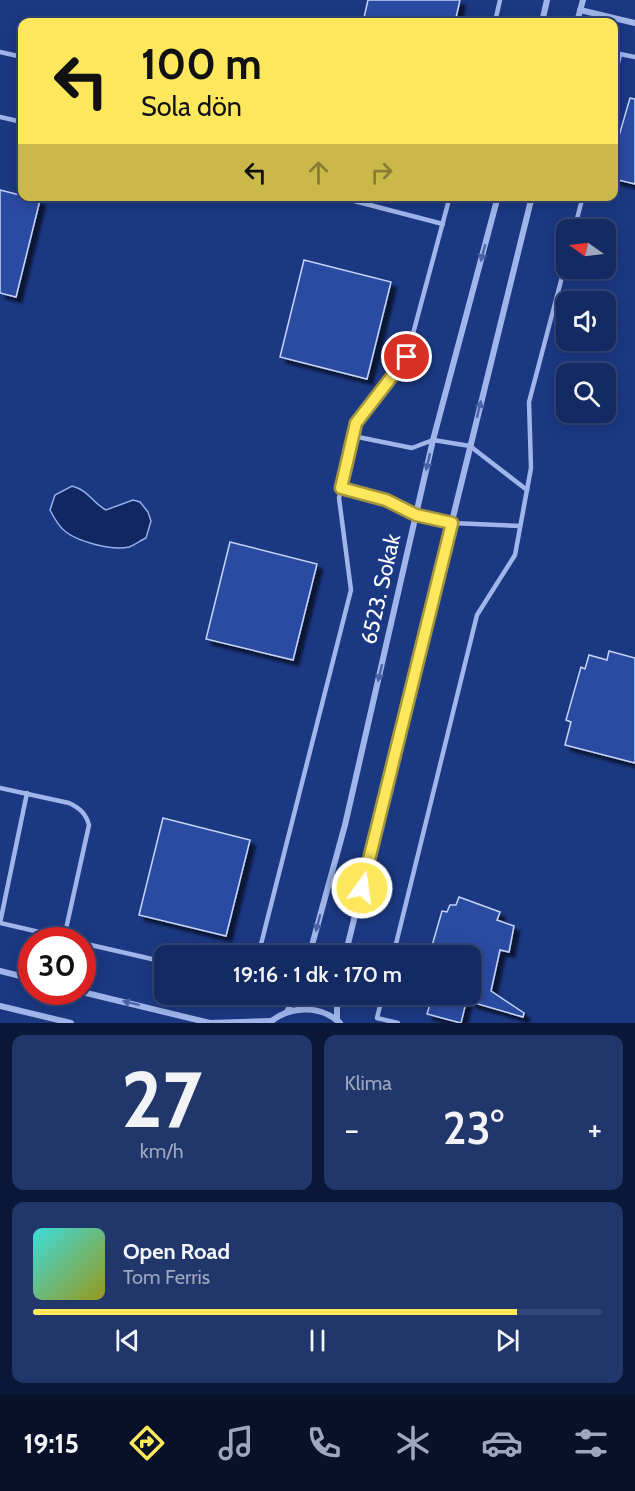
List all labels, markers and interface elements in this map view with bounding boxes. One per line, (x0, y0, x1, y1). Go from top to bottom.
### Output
text: 100 m (141, 38, 262, 90)
icon: left (42, 42, 120, 120)
text: Sola dön (141, 90, 242, 123)
icon: left (239, 156, 272, 189)
icon: ahead (302, 156, 335, 189)
icon: right (365, 156, 398, 189)
north arrow (556, 219, 616, 279)
map controls (556, 219, 616, 423)
one-way arrow (477, 244, 487, 262)
button: sound (556, 291, 616, 351)
pin (381, 331, 432, 382)
icon: arrive (390, 340, 423, 373)
button: search (556, 363, 616, 423)
one-way arrow (474, 400, 484, 418)
one-way arrow (423, 453, 432, 472)
street label: 6523. Sokak (355, 531, 406, 647)
one-way arrow (374, 663, 384, 682)
position arrow (330, 856, 394, 920)
one-way arrow (313, 914, 322, 932)
speed limit sign: 30 (18, 927, 96, 1005)
text: 19:16 · 1 dk · 170 m (233, 961, 402, 988)
one-way arrow (122, 998, 140, 1008)
text: 27 (121, 1052, 202, 1147)
text: Klima (345, 1071, 392, 1095)
text: 23° (443, 1101, 504, 1155)
text: − (345, 1109, 359, 1149)
text: + (587, 1109, 602, 1149)
text: km/h (140, 1139, 184, 1163)
text: Open Road (123, 1238, 230, 1265)
text: Tom Ferris (123, 1265, 210, 1289)
icon: previous (111, 1324, 144, 1357)
icon: pause (301, 1324, 334, 1357)
icon: next (491, 1324, 524, 1357)
icon: directions (126, 1422, 168, 1464)
icon: music (215, 1422, 257, 1464)
icon: phone (303, 1422, 345, 1464)
icon: climate (392, 1422, 434, 1464)
icon: car (481, 1422, 523, 1464)
icon: filters (570, 1422, 612, 1464)
text: 19:15 (23, 1427, 79, 1460)

